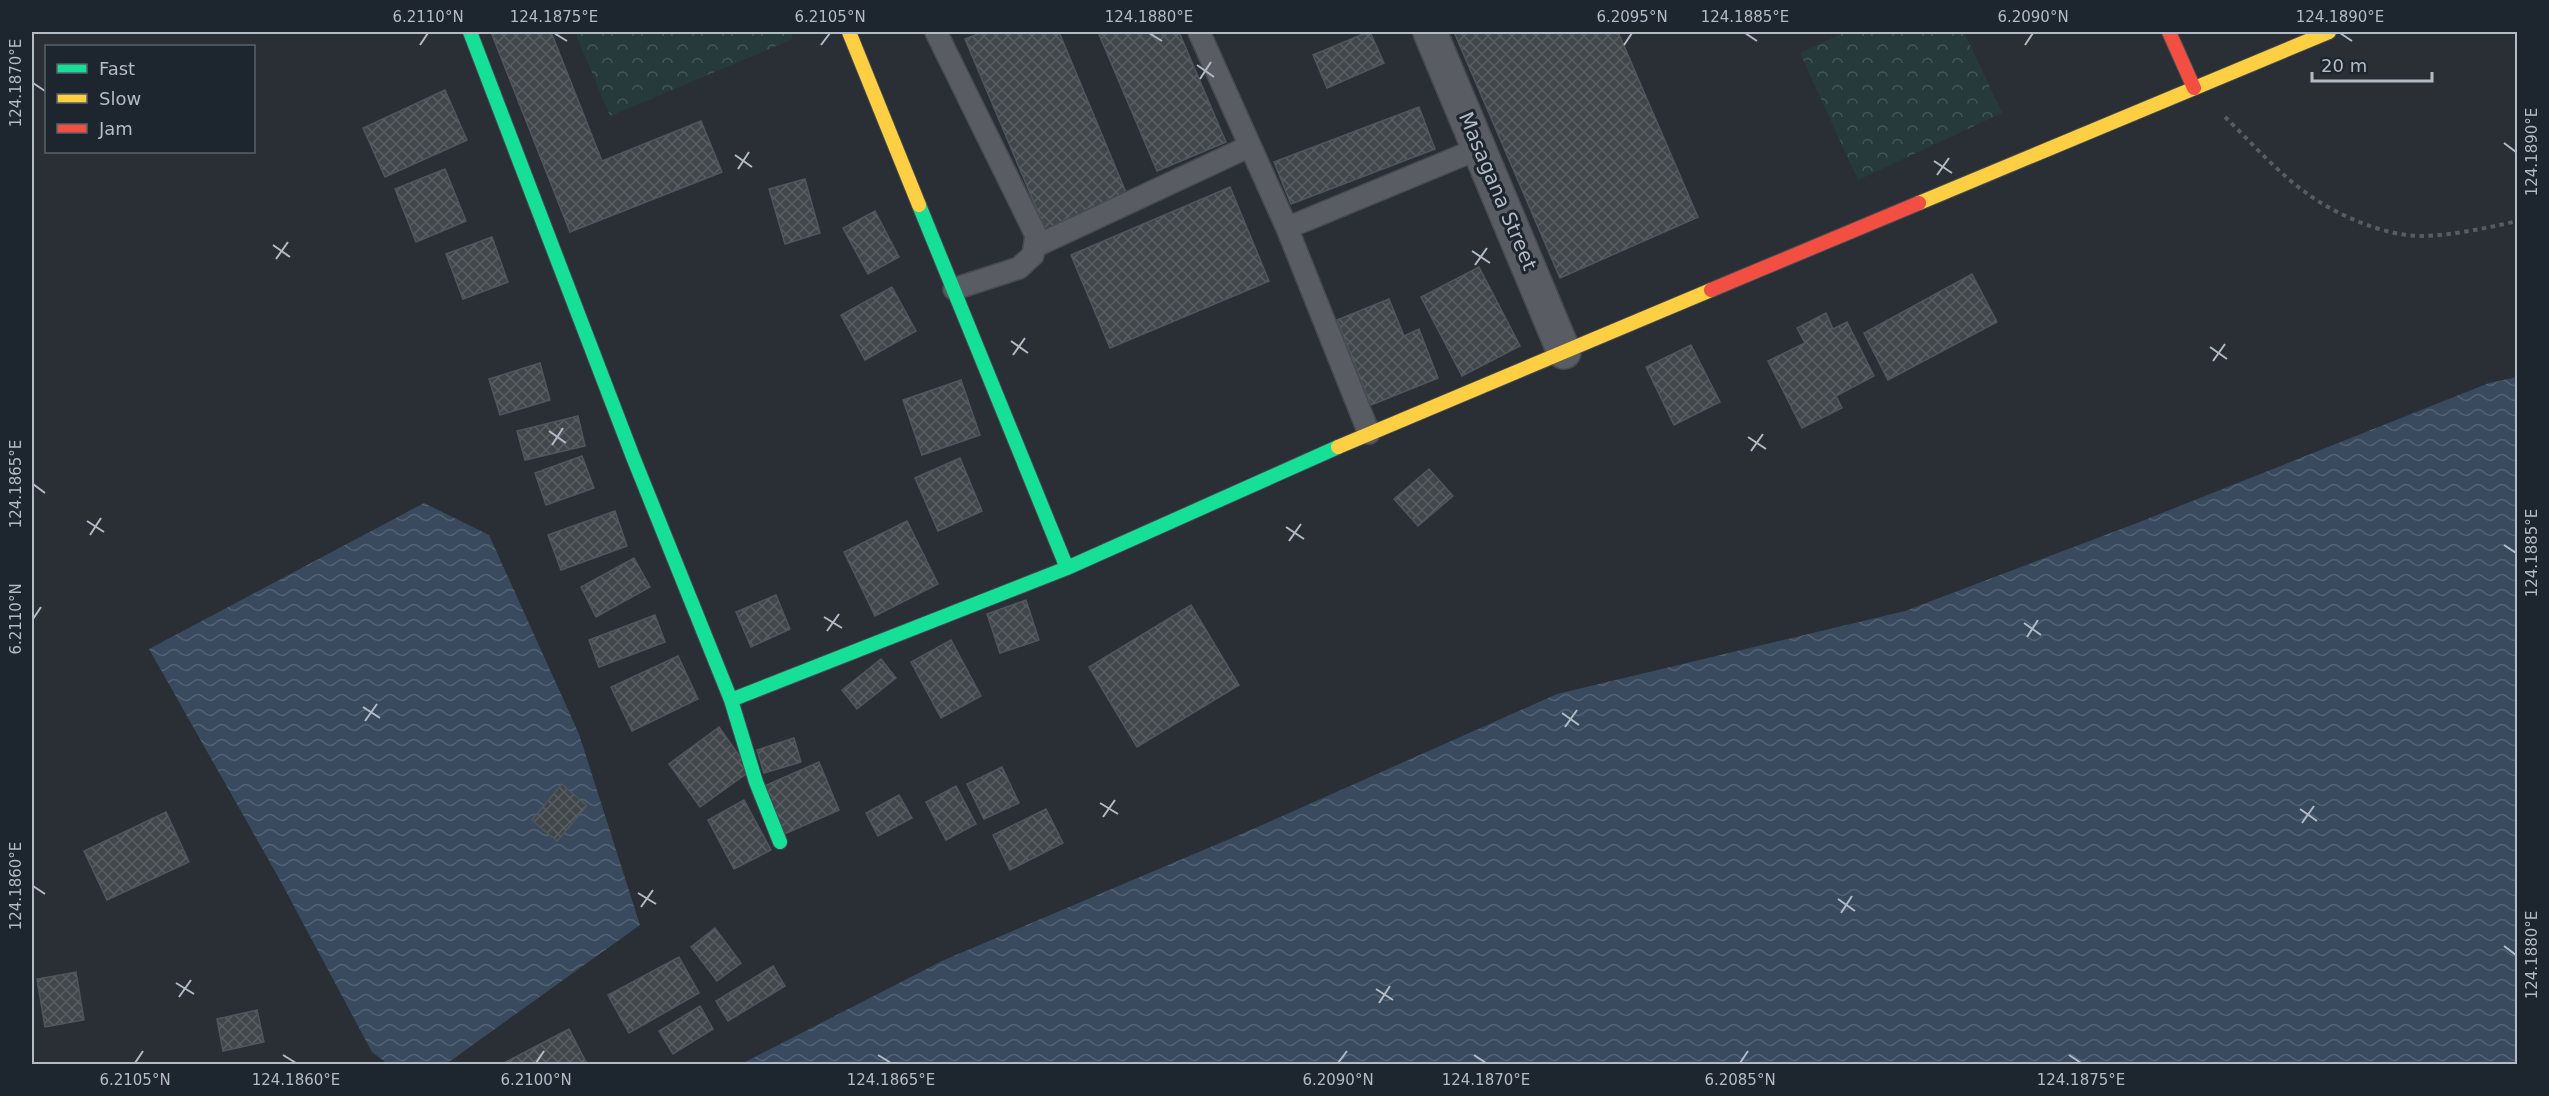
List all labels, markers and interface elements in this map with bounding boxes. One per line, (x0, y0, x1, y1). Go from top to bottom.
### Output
text: 6.2110°N (392, 8, 464, 26)
text: 124.1875°E (510, 8, 598, 26)
text: 6.2105°N (794, 8, 866, 26)
text: 124.1880°E (1105, 8, 1193, 26)
text: 6.2095°N (1596, 8, 1668, 26)
text: 124.1885°E (1701, 8, 1789, 26)
text: 6.2090°N (1997, 8, 2069, 26)
text: 124.1890°E (2296, 8, 2384, 26)
text: 124.1870°E (7, 39, 25, 127)
legend (45, 45, 255, 153)
scale bar (2312, 45, 2432, 83)
text: 20 m (2321, 55, 2367, 76)
text: Fast (99, 58, 135, 79)
text: Slow (99, 88, 141, 109)
street label: Masagana Street (1454, 108, 1542, 274)
text: 124.1890°E (2523, 108, 2541, 196)
text: Jam (98, 118, 133, 139)
text: 124.1865°E (7, 440, 25, 528)
text: 124.1885°E (2523, 509, 2541, 597)
text: 6.2110°N (7, 583, 25, 655)
text: 124.1860°E (7, 842, 25, 930)
text: 124.1880°E (2523, 911, 2541, 999)
text: 6.2105°N (99, 1071, 171, 1089)
text: 124.1860°E (252, 1071, 340, 1089)
text: 6.2100°N (500, 1071, 572, 1089)
text: 124.1865°E (847, 1071, 935, 1089)
text: 6.2090°N (1302, 1071, 1374, 1089)
text: 124.1870°E (1442, 1071, 1530, 1089)
text: 6.2085°N (1704, 1071, 1776, 1089)
text: 124.1875°E (2037, 1071, 2125, 1089)

